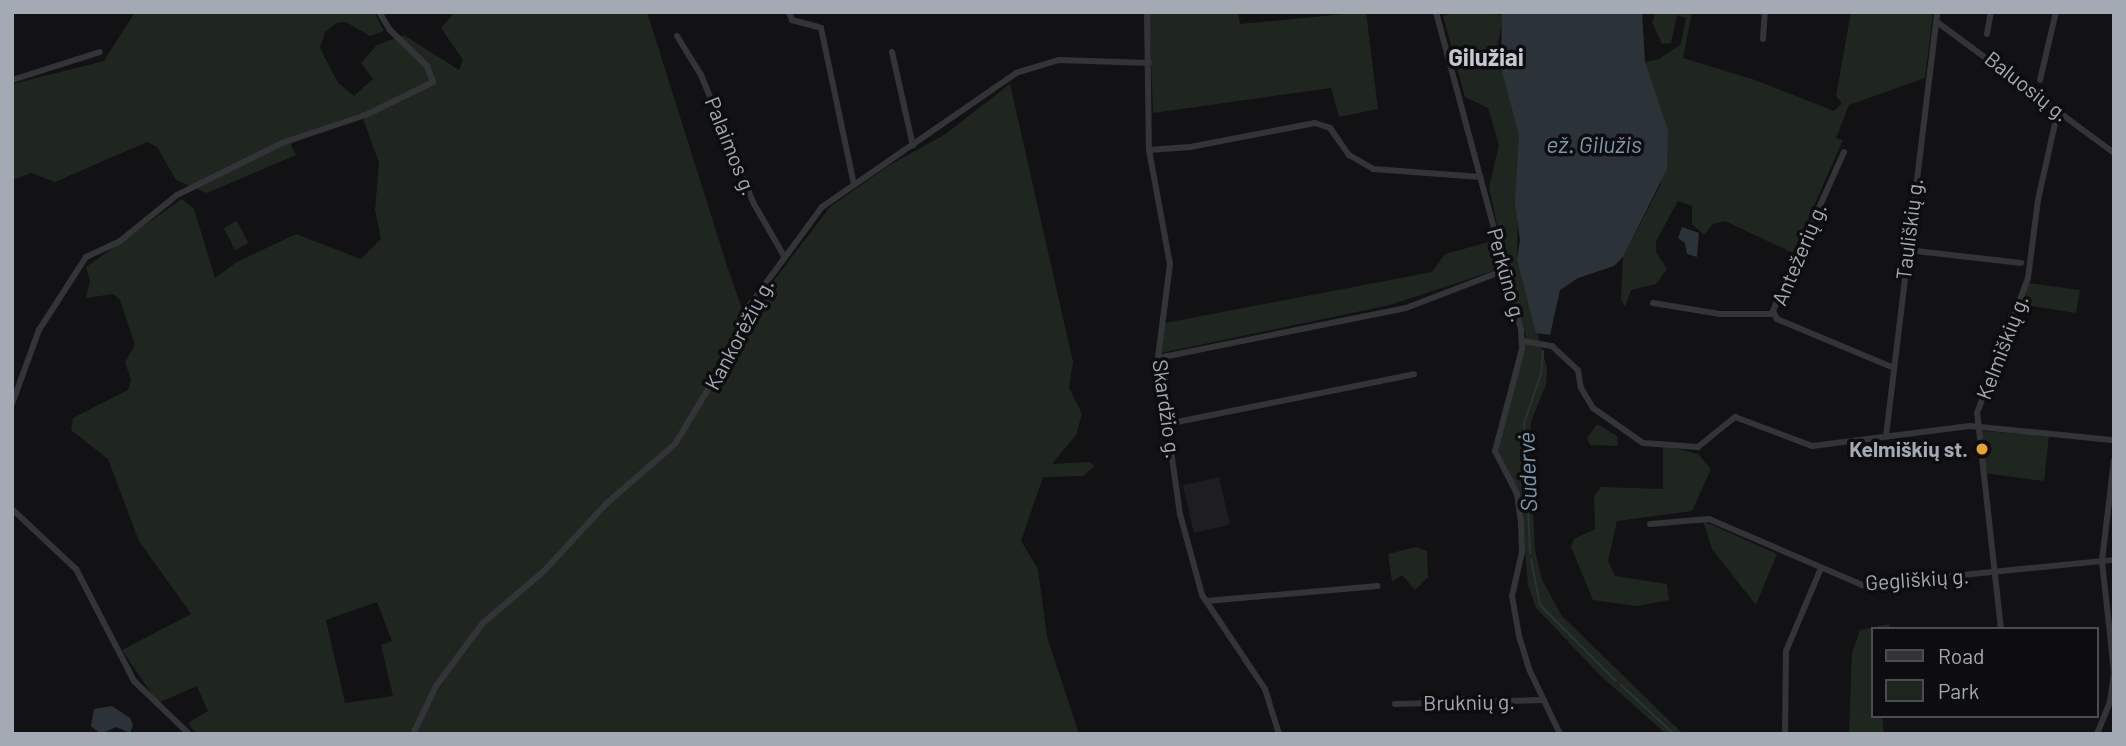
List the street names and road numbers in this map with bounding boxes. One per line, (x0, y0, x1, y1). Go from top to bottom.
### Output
street label: Baluosių g. (1980, 45, 2074, 127)
street label: Palaimos g. (700, 93, 762, 199)
street label: Tauliškių g. (1890, 177, 1928, 281)
street label: Antežerių g. (1766, 199, 1832, 309)
street label: Perkūno g. (1482, 225, 1532, 325)
street label: Kankorėžių g. (699, 274, 779, 394)
street label: Kelmiškių g. (1971, 291, 2033, 403)
street label: Skardžio g. (1148, 358, 1186, 460)
street label: Gegliškių g. (1864, 563, 1970, 595)
street label: Bruknių g. (1423, 689, 1515, 715)

